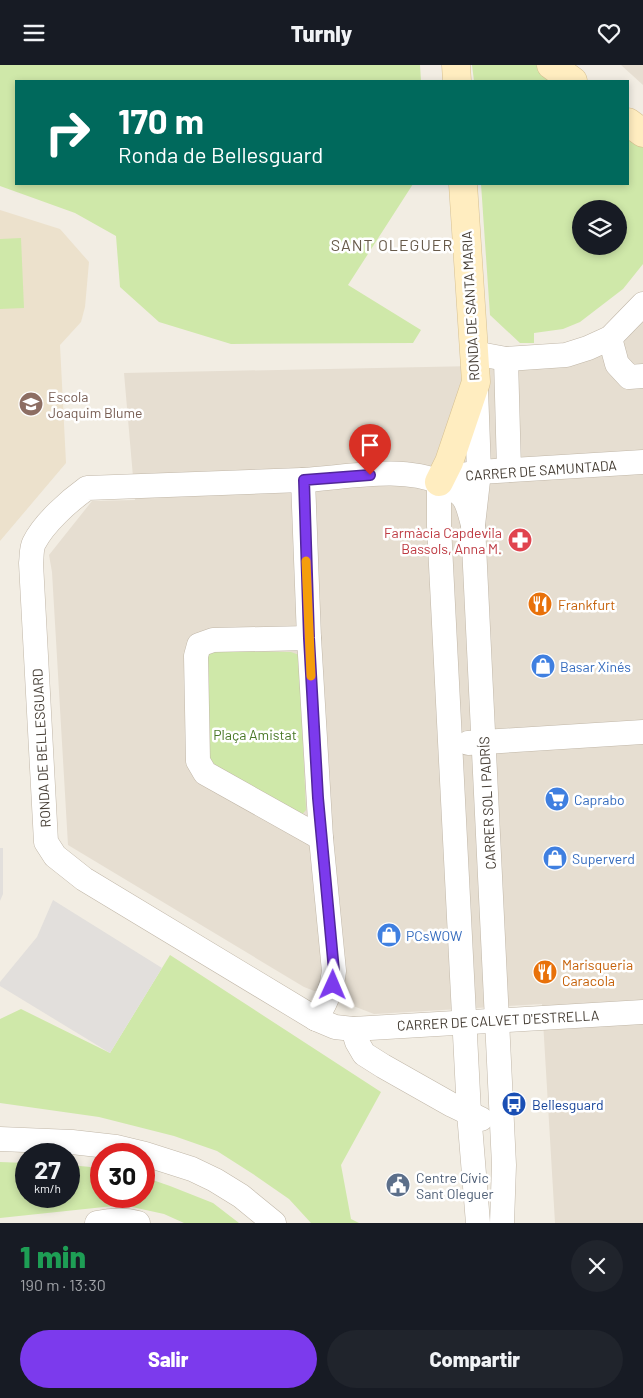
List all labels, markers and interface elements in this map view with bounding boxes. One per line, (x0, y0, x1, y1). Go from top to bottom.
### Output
icon: menu (20, 19, 48, 47)
icon: heart (595, 19, 623, 47)
text: Turnly (291, 20, 352, 46)
text: 170 m (118, 99, 204, 141)
icon: right (35, 100, 100, 165)
text: Ronda de Bellesguard (118, 141, 323, 167)
map controls (572, 200, 627, 255)
button: layers (572, 200, 627, 255)
street label: RONDA DE SANTA MARIA (458, 230, 482, 381)
district label: SANT OLEGUER (331, 235, 453, 254)
place label: Escola Joaquim Blume (48, 388, 143, 421)
school or university icon: Escola Joaquim Blume (18, 391, 44, 417)
pin (349, 424, 391, 475)
icon: arrive (356, 431, 384, 459)
street label: CARRER DE SAMUNTADA (465, 456, 618, 484)
place label: Farmàcia Capdevila Bassols, Anna M. (384, 524, 502, 557)
pharmacy icon: Farmàcia Capdevila Bassols, Anna M. (507, 527, 533, 553)
restaurant icon: Frankfurt (527, 591, 553, 617)
place label: Frankfurt (558, 596, 615, 613)
shop icon: Basar Xinés (530, 653, 556, 679)
place label: Basar Xinés (560, 658, 631, 675)
street label: RONDA DE BELLESGUARD (28, 668, 54, 828)
park label: Plaça Amistat (213, 726, 297, 743)
street label: CARRER SOL I PADRÍS (475, 736, 499, 870)
supermarket icon: Caprabo (544, 786, 570, 812)
place label: Caprabo (574, 791, 625, 808)
shop icon: Superverd (542, 845, 568, 871)
place label: Superverd (572, 850, 635, 867)
shop icon: PCsWOW (376, 922, 402, 948)
place label: PCsWOW (406, 927, 462, 944)
place label: Marisqueria Caracola (562, 956, 633, 989)
position arrow (306, 958, 358, 1010)
restaurant icon: Marisqueria Caracola (532, 959, 558, 985)
street label: CARRER DE CALVET D'ESTRELLA (396, 1006, 600, 1034)
bus stop icon: Bellesguard (501, 1091, 527, 1117)
place label: Bellesguard (532, 1096, 604, 1113)
speed limit sign: 30 (90, 1143, 155, 1208)
text: 27 (34, 1154, 61, 1184)
place label: Centre Cívic Sant Oleguer (416, 1169, 494, 1202)
public building icon: Centre Cívic Sant Oleguer (385, 1172, 411, 1198)
text: km/h (34, 1181, 61, 1195)
text: 1 min (20, 1238, 86, 1274)
button: close (571, 1240, 623, 1292)
text: 190 m · 13:30 (20, 1275, 106, 1294)
button: Salir (20, 1330, 317, 1388)
button: Compartir (327, 1330, 623, 1388)

